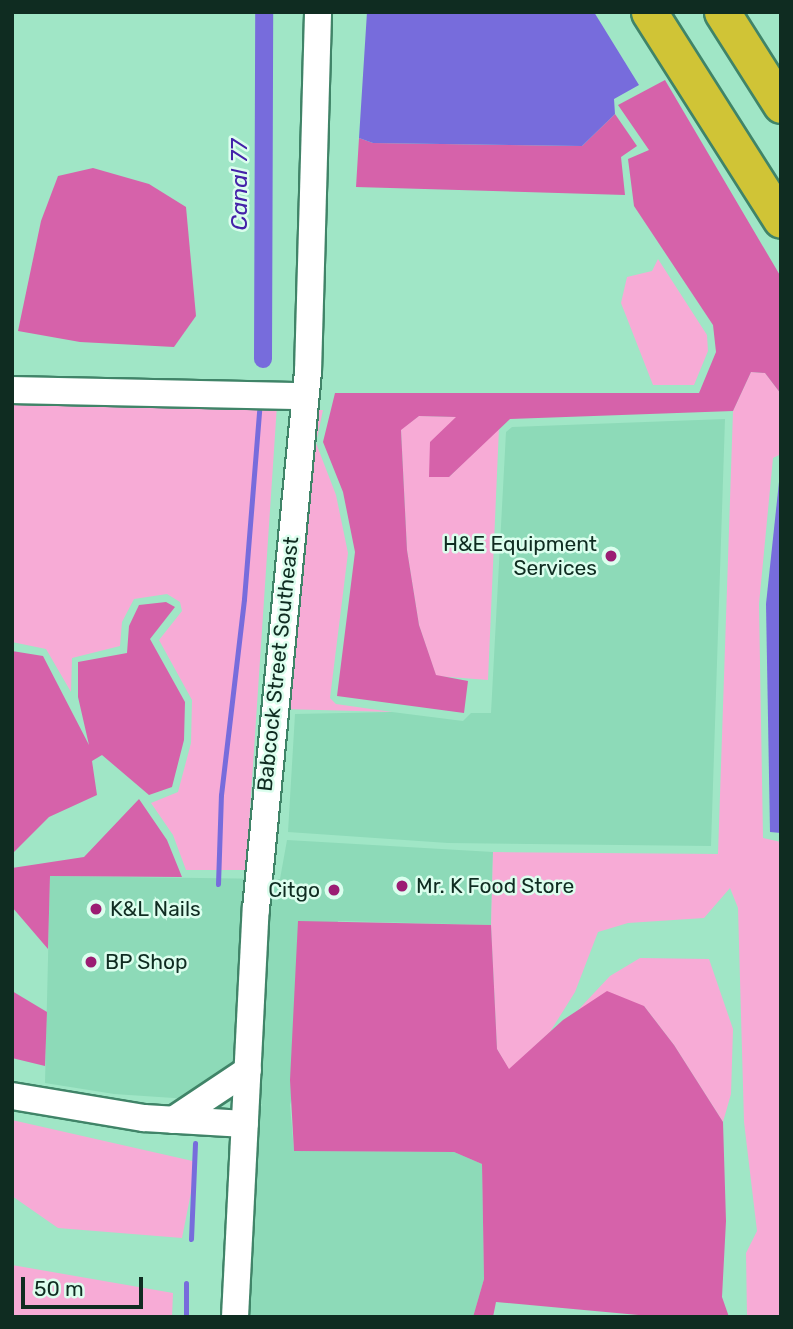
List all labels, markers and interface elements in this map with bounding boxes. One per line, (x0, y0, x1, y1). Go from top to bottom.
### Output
water label: Canal 77 (225, 139, 253, 231)
place label: H&E Equipment Services (443, 531, 597, 581)
street label: Babcock Street Southeast (252, 535, 304, 793)
marker: H&E Equipment Services (603, 548, 619, 564)
place label: Mr. K Food Store (416, 873, 574, 899)
place label: Citgo (268, 877, 320, 903)
marker: Mr. K Food Store (394, 878, 410, 894)
marker: Citgo (326, 882, 342, 898)
place label: K&L Nails (110, 896, 201, 922)
marker: K&L Nails (88, 901, 104, 917)
place label: BP Shop (105, 949, 188, 975)
marker: BP Shop (83, 954, 99, 970)
scale bar (24, 1262, 147, 1306)
text: 50 m (34, 1276, 84, 1301)

